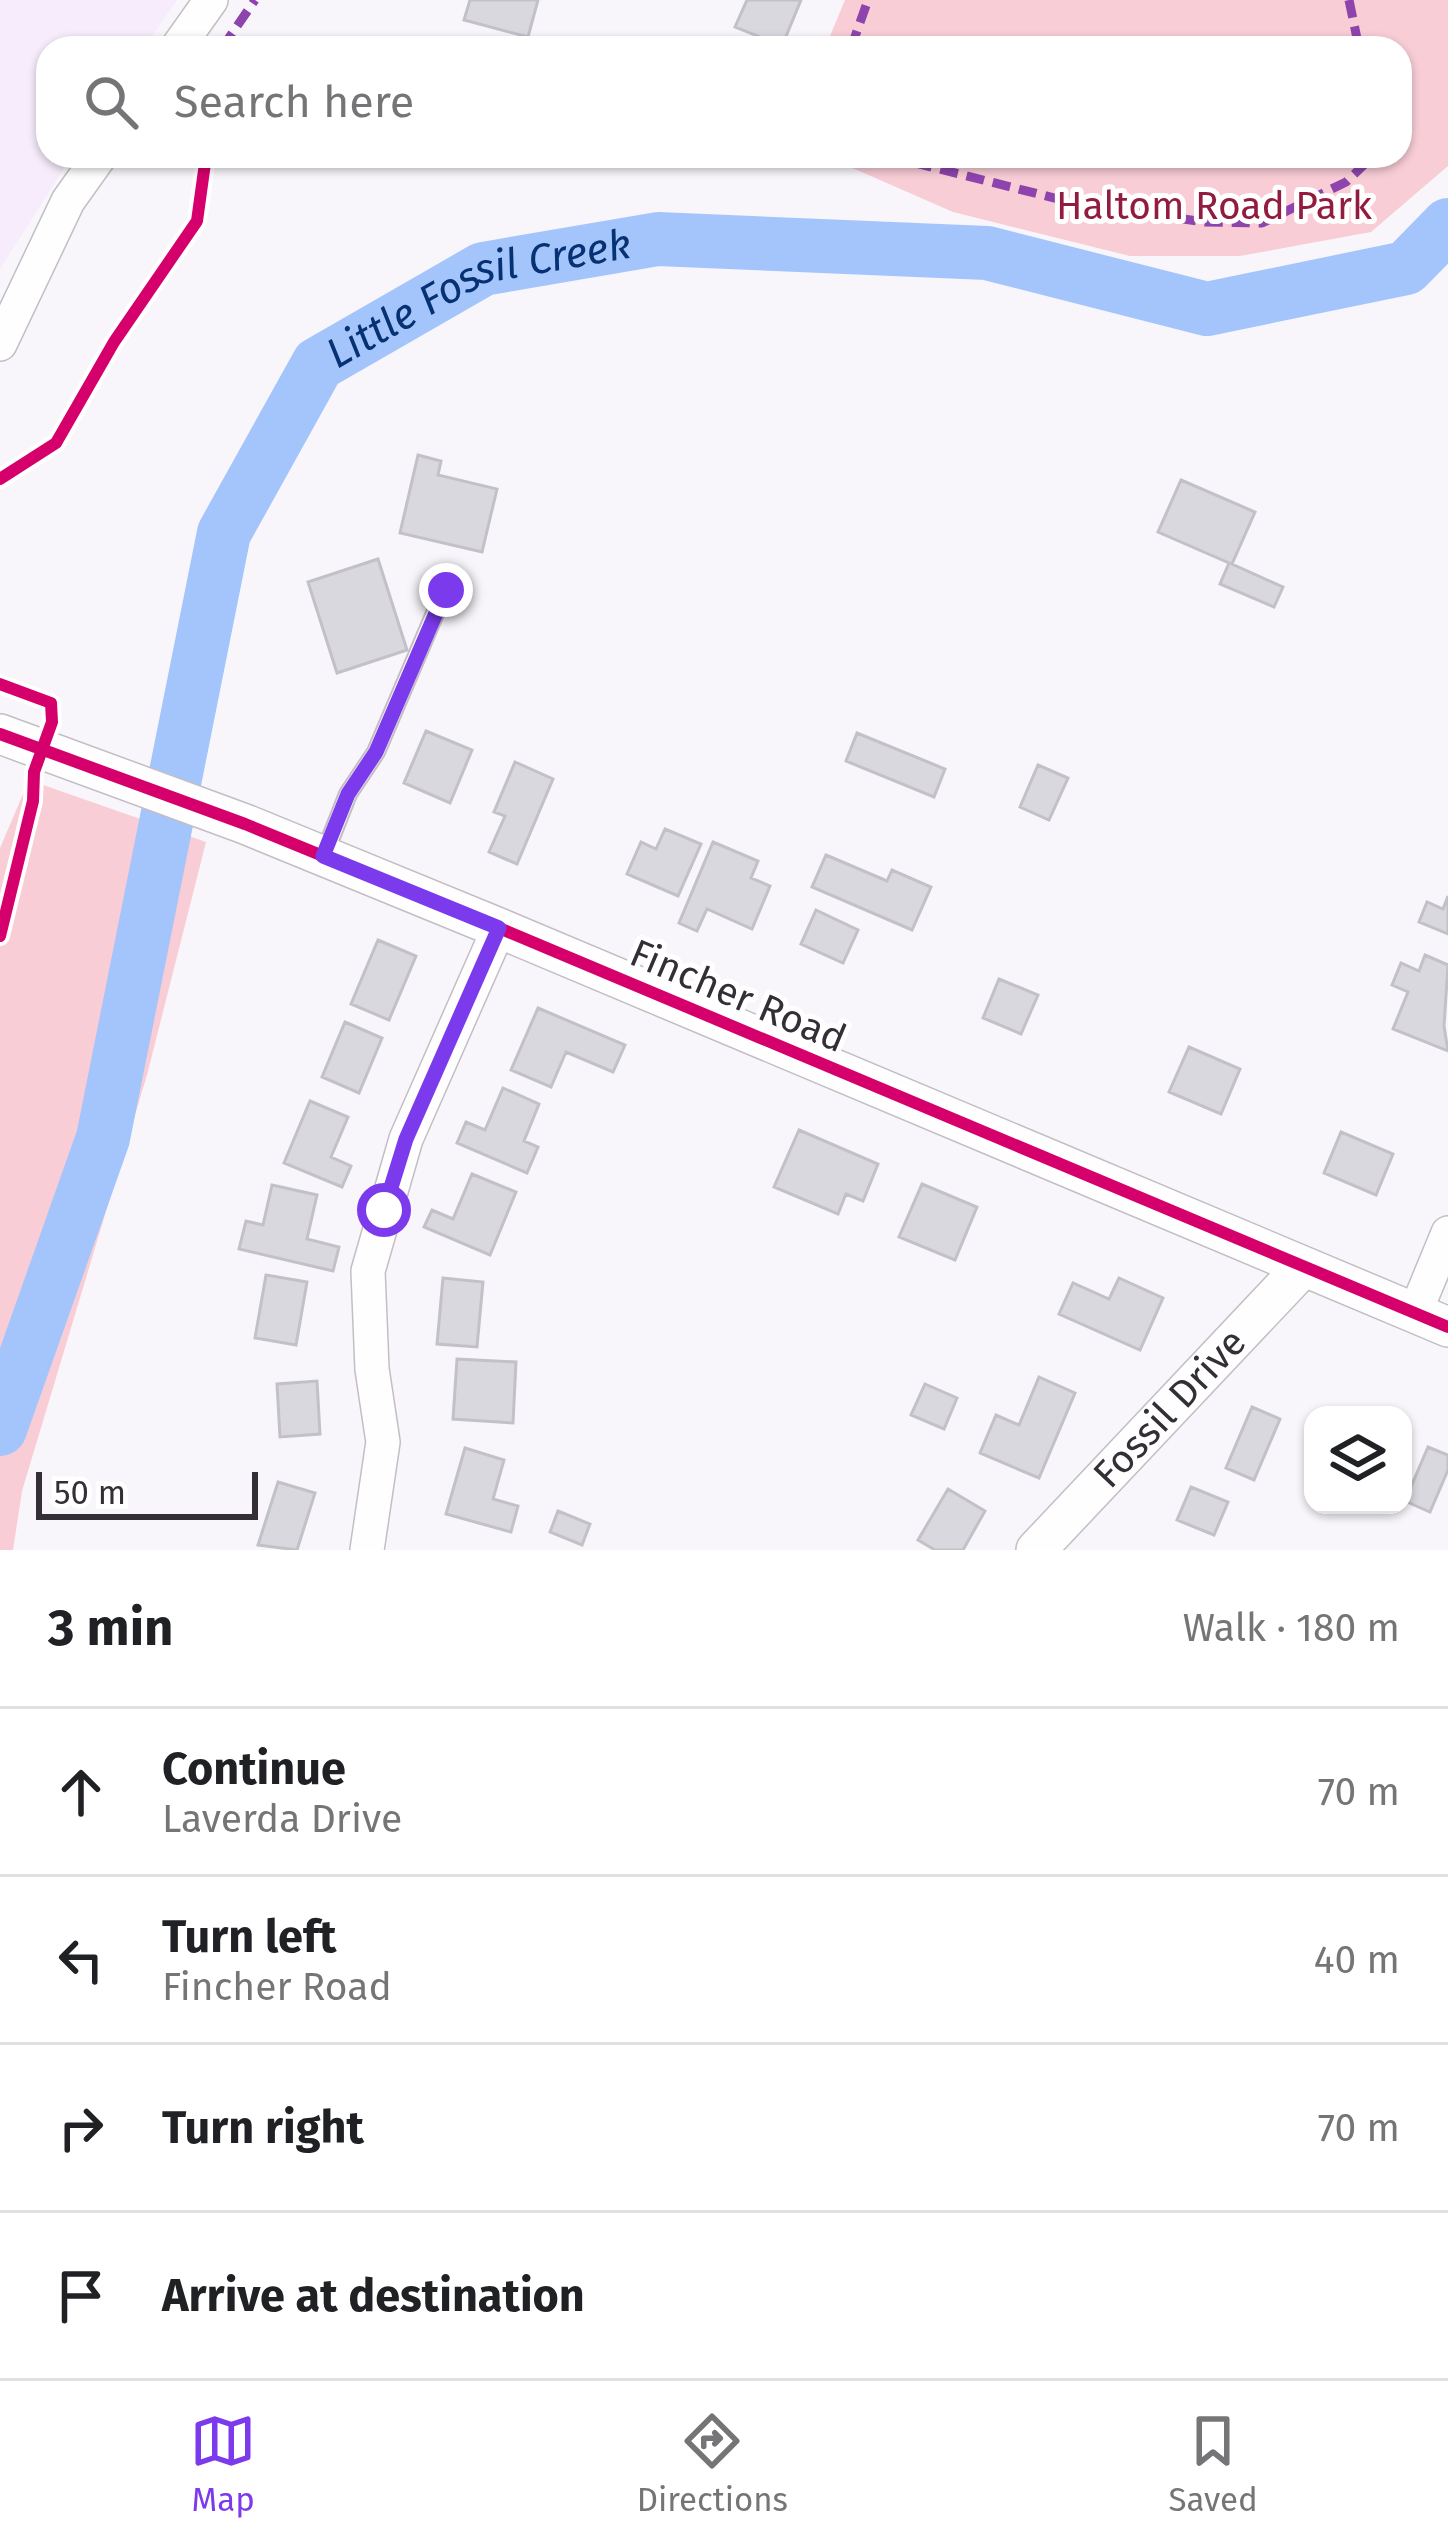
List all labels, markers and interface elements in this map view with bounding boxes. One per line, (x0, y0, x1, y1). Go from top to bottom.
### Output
search box (36, 36, 1412, 168)
icon: search (78, 69, 144, 135)
text: Search here (174, 75, 414, 129)
park label: Haltom Road Park (1056, 183, 1372, 229)
water label: Little Fossil Creek (318, 219, 635, 379)
route end (419, 563, 473, 617)
street label: Fincher Road (623, 930, 853, 1062)
route start (357, 1183, 411, 1237)
street label: Fossil Drive (1084, 1319, 1255, 1497)
map controls (1304, 1406, 1412, 1514)
button: layers (1304, 1406, 1412, 1514)
scale bar (36, 1466, 258, 1519)
text: 50 m (54, 1473, 126, 1513)
text: 3 min (48, 1597, 174, 1659)
text: Walk · 180 m (1183, 1605, 1400, 1651)
text: Continue (162, 1742, 346, 1796)
icon: ahead (48, 1759, 114, 1825)
text: 70 m (1318, 1769, 1400, 1815)
text: Laverda Drive (162, 1796, 402, 1842)
text: Turn left (162, 1910, 336, 1964)
icon: left (48, 1927, 114, 1993)
text: 40 m (1314, 1937, 1400, 1983)
text: Fincher Road (162, 1964, 392, 2010)
icon: right (48, 2095, 114, 2161)
text: Turn right (162, 2101, 364, 2155)
text: 70 m (1318, 2105, 1400, 2151)
icon: arrive (48, 2263, 114, 2329)
text: Arrive at destination (162, 2269, 585, 2323)
tab: Map (190, 2408, 256, 2520)
tab: Directions (637, 2408, 788, 2520)
tab: Saved (1168, 2408, 1258, 2520)

